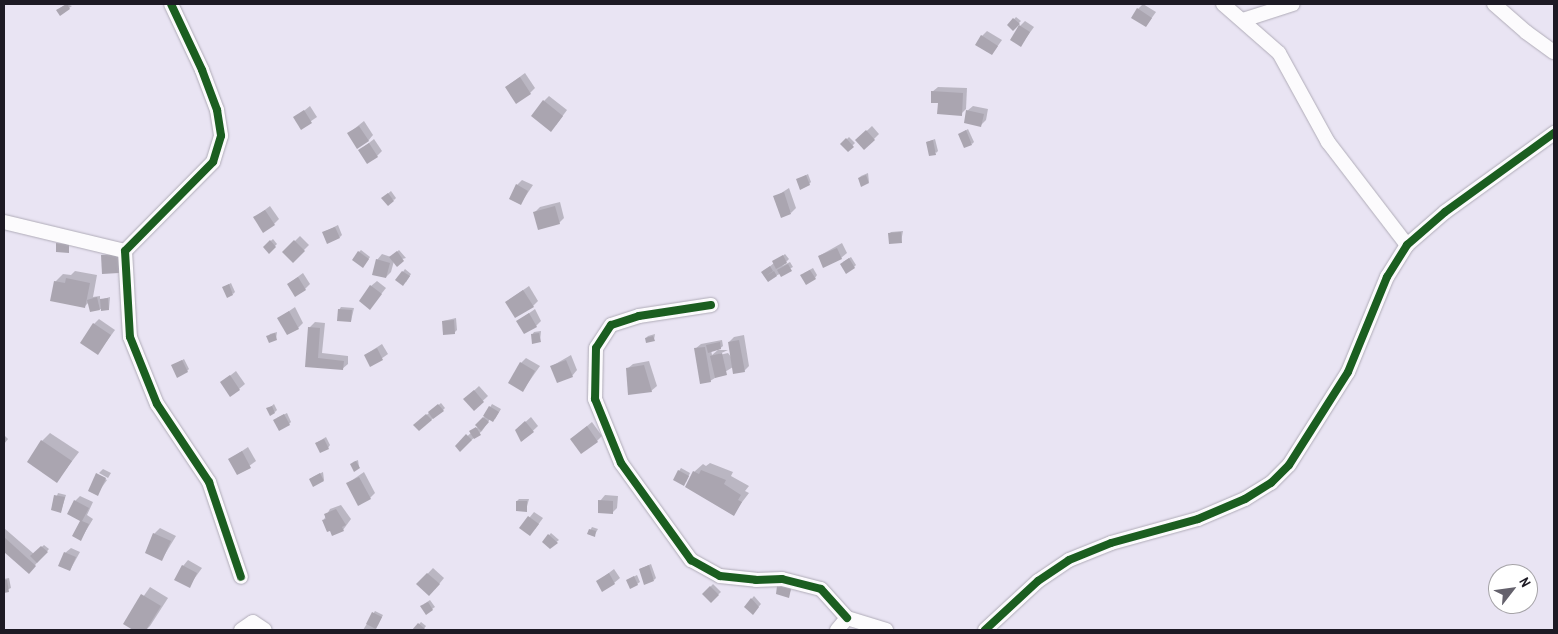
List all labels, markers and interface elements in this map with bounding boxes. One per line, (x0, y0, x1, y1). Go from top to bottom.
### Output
north arrow (1488, 564, 1538, 614)
text: N (1515, 574, 1535, 590)

